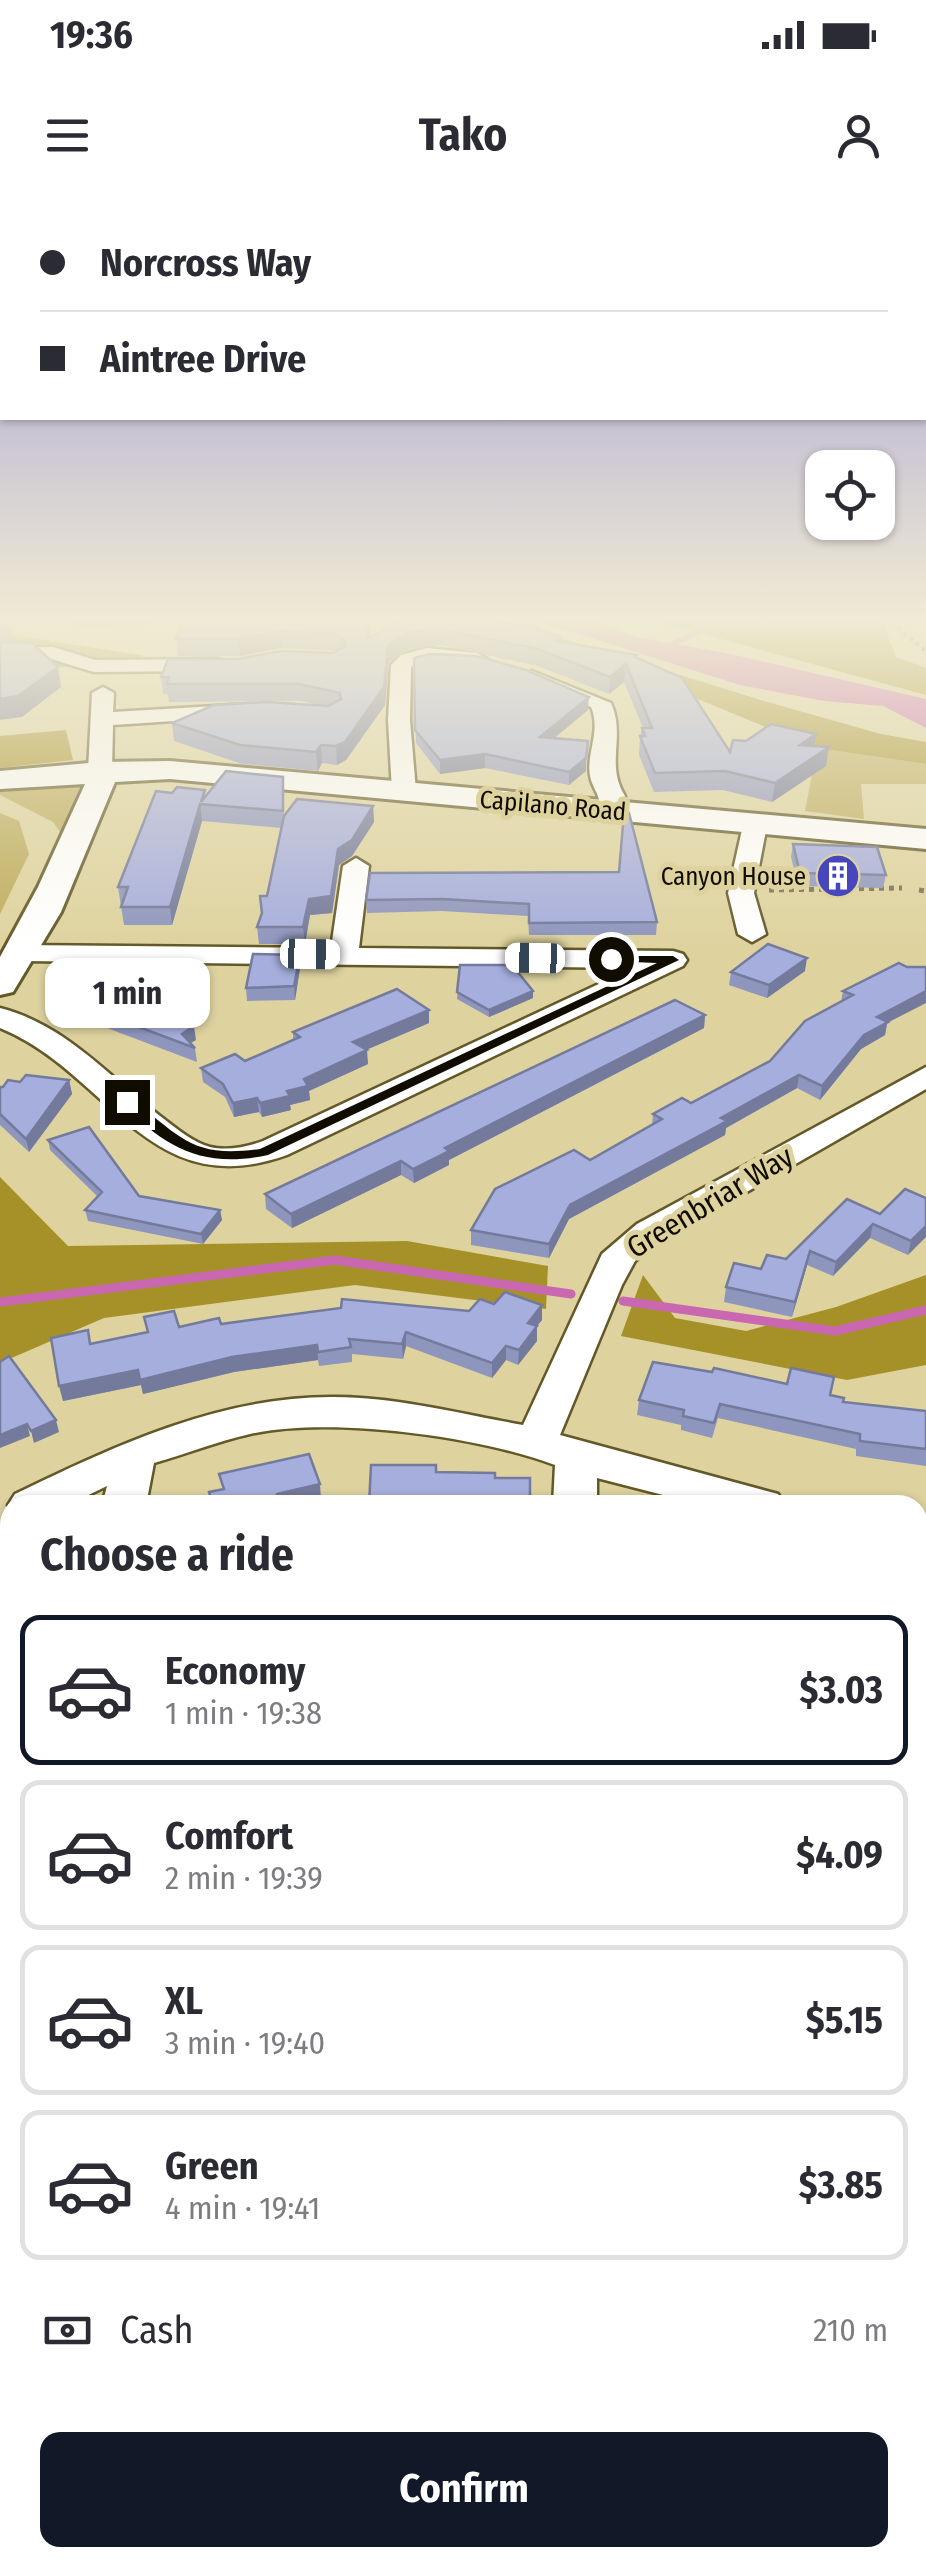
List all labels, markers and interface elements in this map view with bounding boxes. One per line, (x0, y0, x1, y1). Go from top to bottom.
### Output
text: 19:36 (50, 12, 133, 58)
icon: menu (40, 108, 95, 163)
text: Tako (419, 108, 507, 162)
icon: person (831, 108, 886, 163)
text: Norcross Way (100, 240, 311, 286)
text: Aintree Drive (100, 336, 306, 382)
map controls (805, 450, 895, 540)
button: locate (805, 450, 895, 540)
street label: Capilano Road (478, 785, 627, 827)
building icon: Canyon House (815, 853, 861, 899)
place label: Canyon House (661, 862, 806, 892)
route start (589, 937, 634, 982)
car (280, 938, 340, 970)
car (505, 942, 565, 974)
callout: 1 min (44, 957, 210, 1027)
text: 1 min (93, 974, 162, 1012)
route end (105, 1080, 150, 1125)
street label: Greenbriar Way (620, 1138, 800, 1266)
text: Choose a ride (40, 1528, 294, 1582)
icon: car (45, 1645, 135, 1735)
text: Economy (165, 1648, 305, 1694)
text: $3.03 (800, 1667, 883, 1713)
text: 1 min · 19:38 (165, 1694, 322, 1732)
icon: car (45, 1810, 135, 1900)
text: Comfort (165, 1813, 293, 1859)
text: $4.09 (796, 1832, 883, 1878)
text: 2 min · 19:39 (165, 1859, 323, 1897)
icon: car (45, 1975, 135, 2065)
text: XL (165, 1978, 203, 2024)
text: $5.15 (806, 1997, 883, 2043)
text: 3 min · 19:40 (165, 2024, 325, 2062)
icon: car (45, 2140, 135, 2230)
text: Green (165, 2143, 259, 2189)
text: $3.85 (799, 2162, 883, 2208)
text: 4 min · 19:41 (165, 2189, 320, 2227)
icon: cash (40, 2303, 95, 2358)
text: Cash (120, 2307, 194, 2353)
text: 210 m (813, 2311, 888, 2349)
button: Confirm (40, 2432, 888, 2547)

